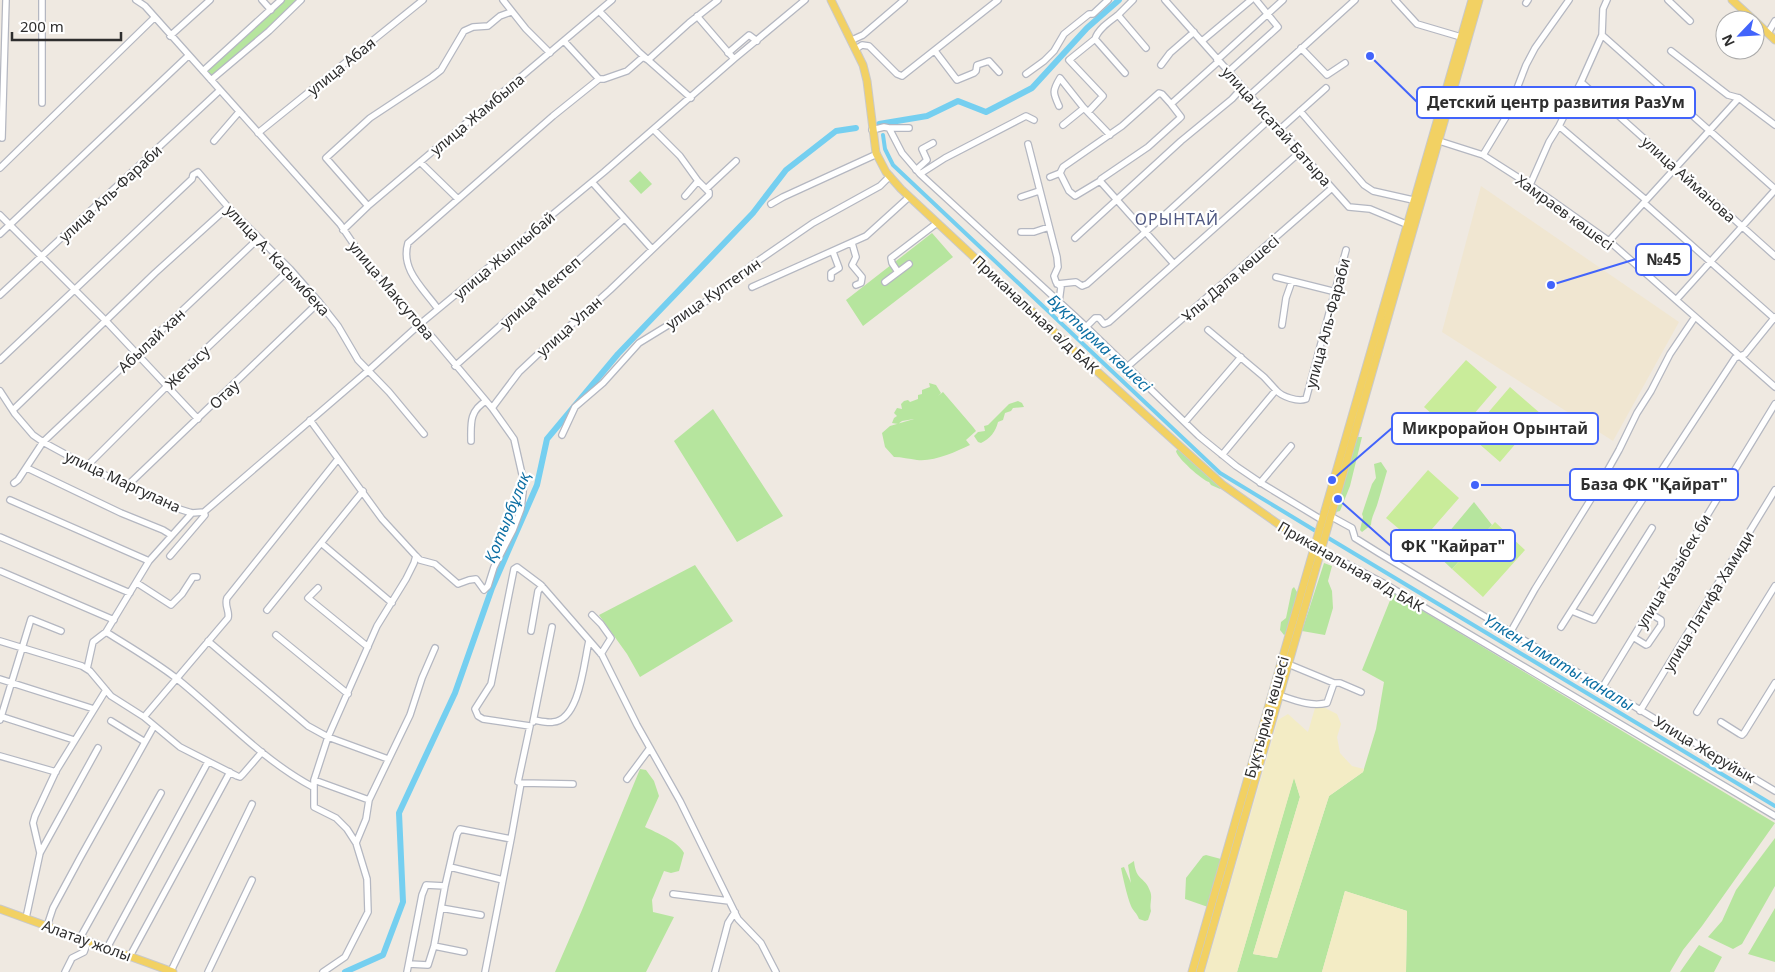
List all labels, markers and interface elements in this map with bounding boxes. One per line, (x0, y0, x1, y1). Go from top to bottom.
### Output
scale bar (12, 10, 121, 42)
north arrow (1715, 10, 1765, 60)
text: 200 m (20, 16, 64, 36)
street label: улица Абая (303, 32, 379, 100)
text: N (1717, 32, 1739, 50)
street label: улица Исатай Батыра (1218, 62, 1336, 190)
street label: улица Жамбыла (426, 69, 528, 159)
callout: Детский центр развития РазУм (1417, 87, 1695, 118)
text: Детский центр развития РазУм (1427, 91, 1685, 113)
street label: улица Айманова (1638, 131, 1740, 227)
street label: улица Аль-Фараби (54, 140, 166, 246)
street label: Хамраев көшесі (1512, 170, 1618, 254)
street label: улица А. Касымбека (221, 200, 335, 320)
street label: улица Жылкыбай (449, 207, 559, 303)
district label: ОРЫНТАЙ (1135, 208, 1219, 230)
street label: Ұлы Дала көшесі (1177, 230, 1283, 326)
street label: улица Максутова (345, 236, 439, 344)
callout: №45 (1636, 244, 1691, 275)
text: №45 (1647, 248, 1681, 270)
street label: Приканальная а/д БАК (969, 250, 1104, 378)
street label: улица Мектеп (496, 252, 584, 332)
street label: улица Култегин (662, 253, 764, 333)
street label: улица Аль-Фараби (1300, 256, 1354, 390)
water label: Бұқтырма көшесі (1043, 289, 1157, 398)
street label: улица Улан (532, 291, 606, 361)
street label: Абылай хан (113, 304, 189, 376)
street label: Жетысу (160, 341, 214, 393)
street label: Отау (205, 375, 244, 413)
callout: Микрорайон Орынтай (1392, 413, 1598, 444)
text: Микрорайон Орынтай (1402, 417, 1588, 439)
street label: улица Маргулана (62, 445, 184, 517)
water label: Қотырбұлақ (479, 468, 535, 566)
callout: База ФК "Қайрат" (1570, 469, 1738, 500)
text: База ФК "Қайрат" (1580, 473, 1728, 495)
street label: улица Казыбек би (1631, 510, 1715, 632)
street label: Приканальная а/д БАК (1274, 516, 1428, 616)
street label: улица Латифа Хамиди (1658, 527, 1758, 675)
callout: ФК "Кайрат" (1391, 530, 1515, 561)
text: ФК "Кайрат" (1401, 535, 1505, 557)
water label: Үлкен Алматы каналы (1480, 609, 1638, 716)
street label: Бұқтырма көшесі (1239, 654, 1293, 780)
street label: Улица Жеруйык (1651, 711, 1759, 787)
street label: Алатау жолы (40, 915, 134, 965)

